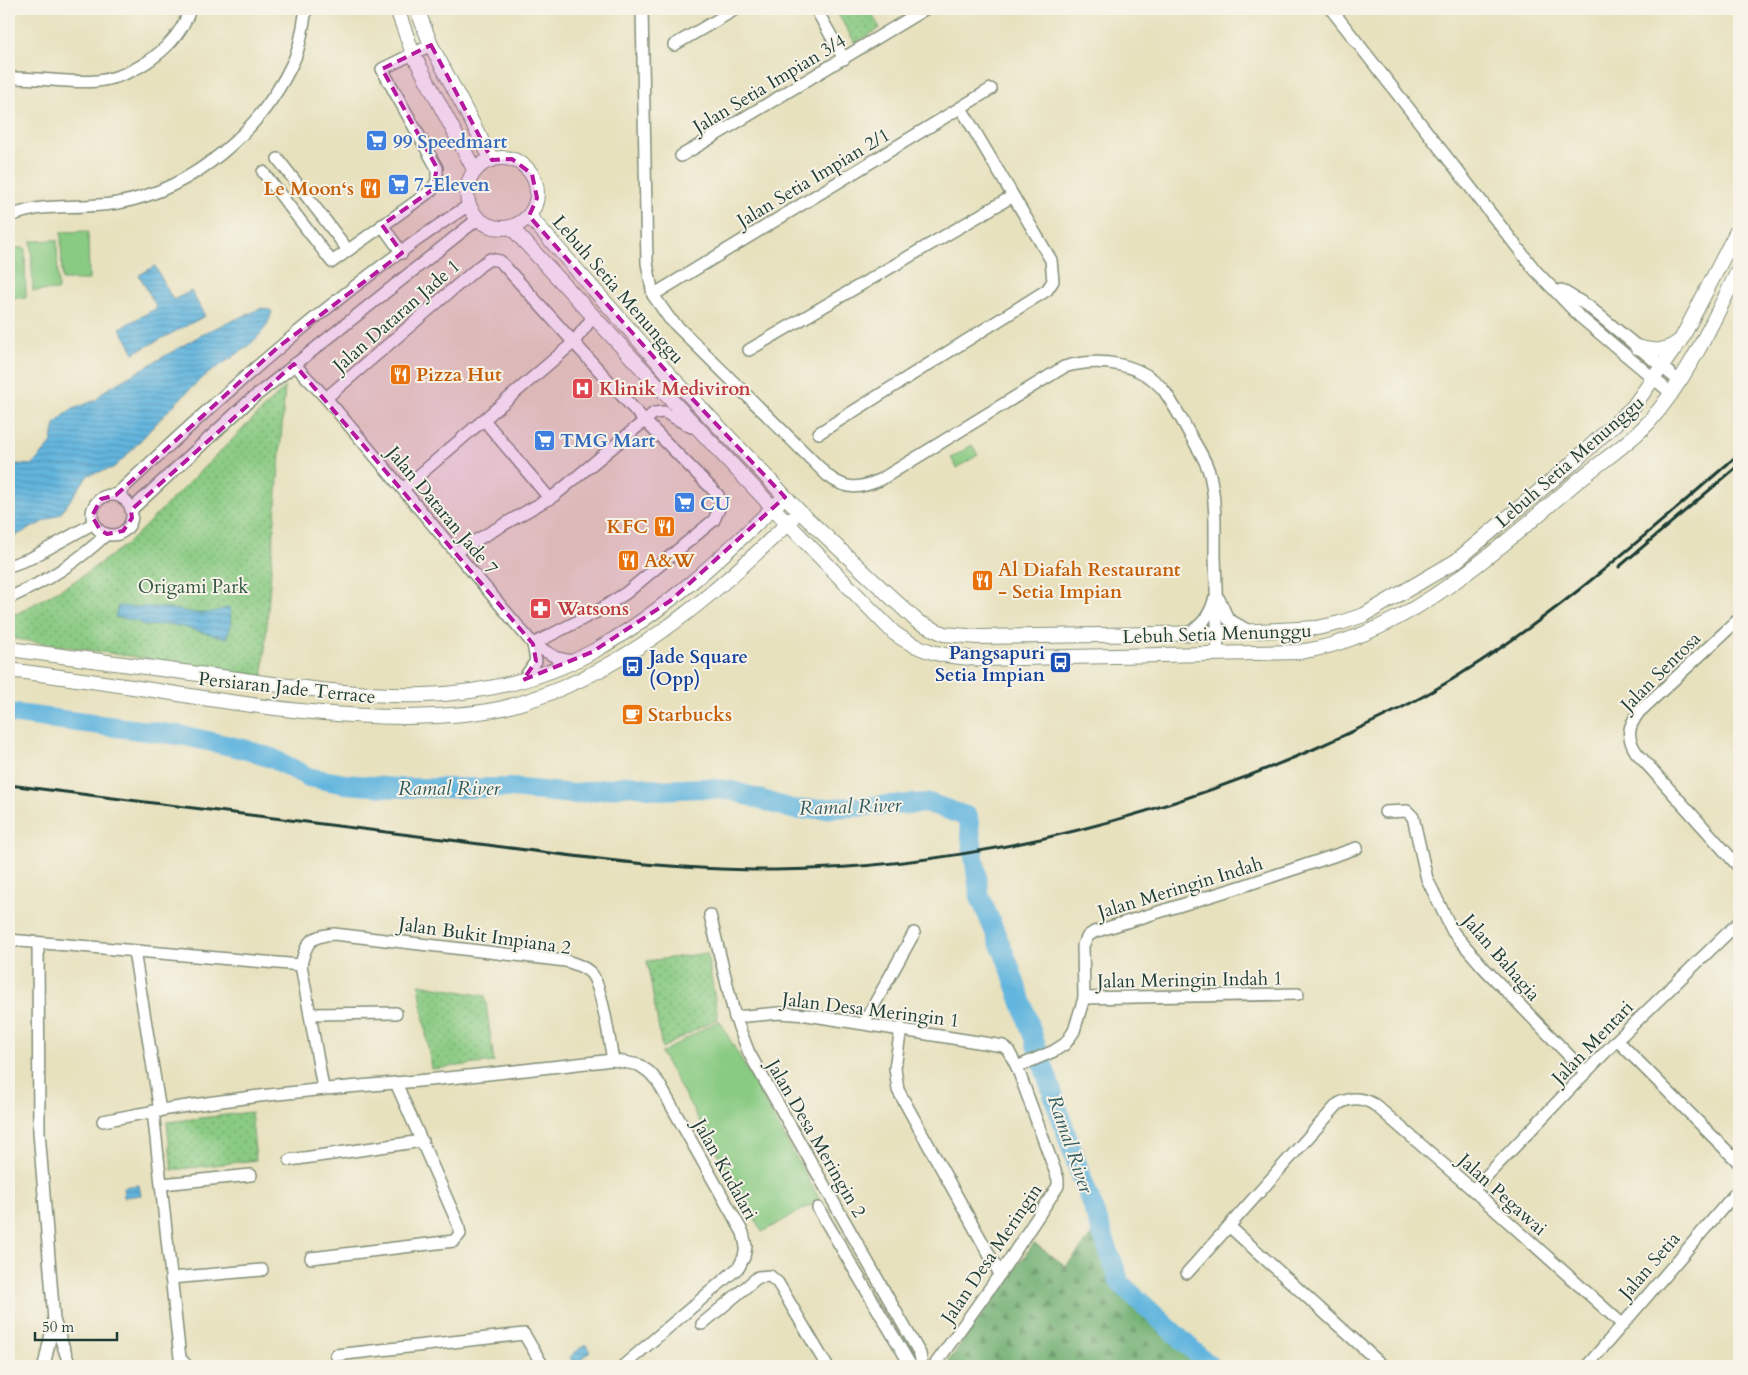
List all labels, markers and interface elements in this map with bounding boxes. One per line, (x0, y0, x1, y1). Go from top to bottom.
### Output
street label: Jalan Setia Impian 3/4 (686, 28, 851, 141)
street label: Jalan Setia Impian 2/1 (730, 122, 895, 235)
supermarket icon: 99 Speedmart (365, 129, 389, 153)
place label: 99 Speedmart (393, 129, 508, 155)
supermarket icon: 7-Eleven (386, 172, 410, 196)
place label: 7-Eleven (414, 172, 490, 198)
place label: Le Moon‘s (263, 176, 354, 202)
restaurant icon: Le Moon‘s (358, 176, 382, 200)
street label: Lebuh Setia Menunggu (546, 210, 690, 370)
street label: Jalan Dataran Jade 1 (325, 253, 466, 380)
restaurant icon: Pizza Hut (388, 362, 412, 386)
place label: Pizza Hut (416, 362, 502, 388)
hospital icon: Klinik Mediviron (571, 376, 595, 400)
place label: Klinik Mediviron (599, 376, 752, 402)
street label: Lebuh Setia Menunggu (1490, 390, 1650, 534)
supermarket icon: TMG Mart (532, 428, 556, 452)
place label: TMG Mart (560, 428, 655, 454)
street label: Jalan Dataran Jade 7 (379, 438, 504, 581)
supermarket icon: CU (672, 491, 696, 515)
place label: CU (700, 491, 731, 517)
place label: KFC (607, 514, 648, 540)
restaurant icon: KFC (652, 514, 676, 538)
restaurant icon: A&W (616, 548, 640, 572)
place label: A&W (644, 548, 695, 574)
place label: Al Diafah Restaurant - Setia Impian (998, 557, 1181, 605)
restaurant icon: Al Diafah Restaurant - Setia Impian (970, 568, 994, 592)
park label: Origami Park (138, 574, 249, 600)
pharmacy icon: Watsons (529, 596, 553, 620)
place label: Watsons (556, 596, 629, 622)
street label: Lebuh Setia Menunggu (1122, 618, 1312, 650)
street label: Jalan Sentosa (1613, 626, 1706, 720)
place label: Pangsapuri Setia Impian (935, 640, 1046, 688)
place label: Jade Square (Opp) (646, 644, 748, 692)
bus stop icon: Pangsapuri Setia Impian (1049, 651, 1073, 675)
bus stop icon: Jade Square (Opp) (621, 655, 645, 679)
street label: Persiaran Jade Terrace (197, 666, 377, 710)
cafe icon: Starbucks (620, 702, 644, 726)
place label: Starbucks (648, 702, 732, 728)
water label: Ramal River (398, 775, 501, 802)
water label: Ramal River (799, 791, 903, 822)
street label: Jalan Meringin Indah (1092, 850, 1266, 926)
street label: Jalan Bahagia (1454, 906, 1546, 1007)
street label: Jalan Bukit Impiana 2 (394, 911, 573, 961)
street label: Jalan Meringin Indah 1 (1094, 965, 1283, 995)
street label: Jalan Desa Meringin 1 (778, 986, 961, 1034)
street label: Jalan Mentari (1544, 995, 1639, 1093)
street label: Jalan Desa Meringin 2 (759, 1052, 872, 1223)
water label: Ramal River (1041, 1092, 1100, 1198)
street label: Jalan Kudalari (685, 1112, 764, 1225)
street label: Jalan Pegawai (1450, 1146, 1552, 1242)
street label: Jalan Desa Meringin (934, 1178, 1048, 1331)
street label: Jalan Setia (1611, 1226, 1686, 1307)
scale bar (35, 1310, 118, 1342)
text: 50 m (42, 1317, 74, 1337)

